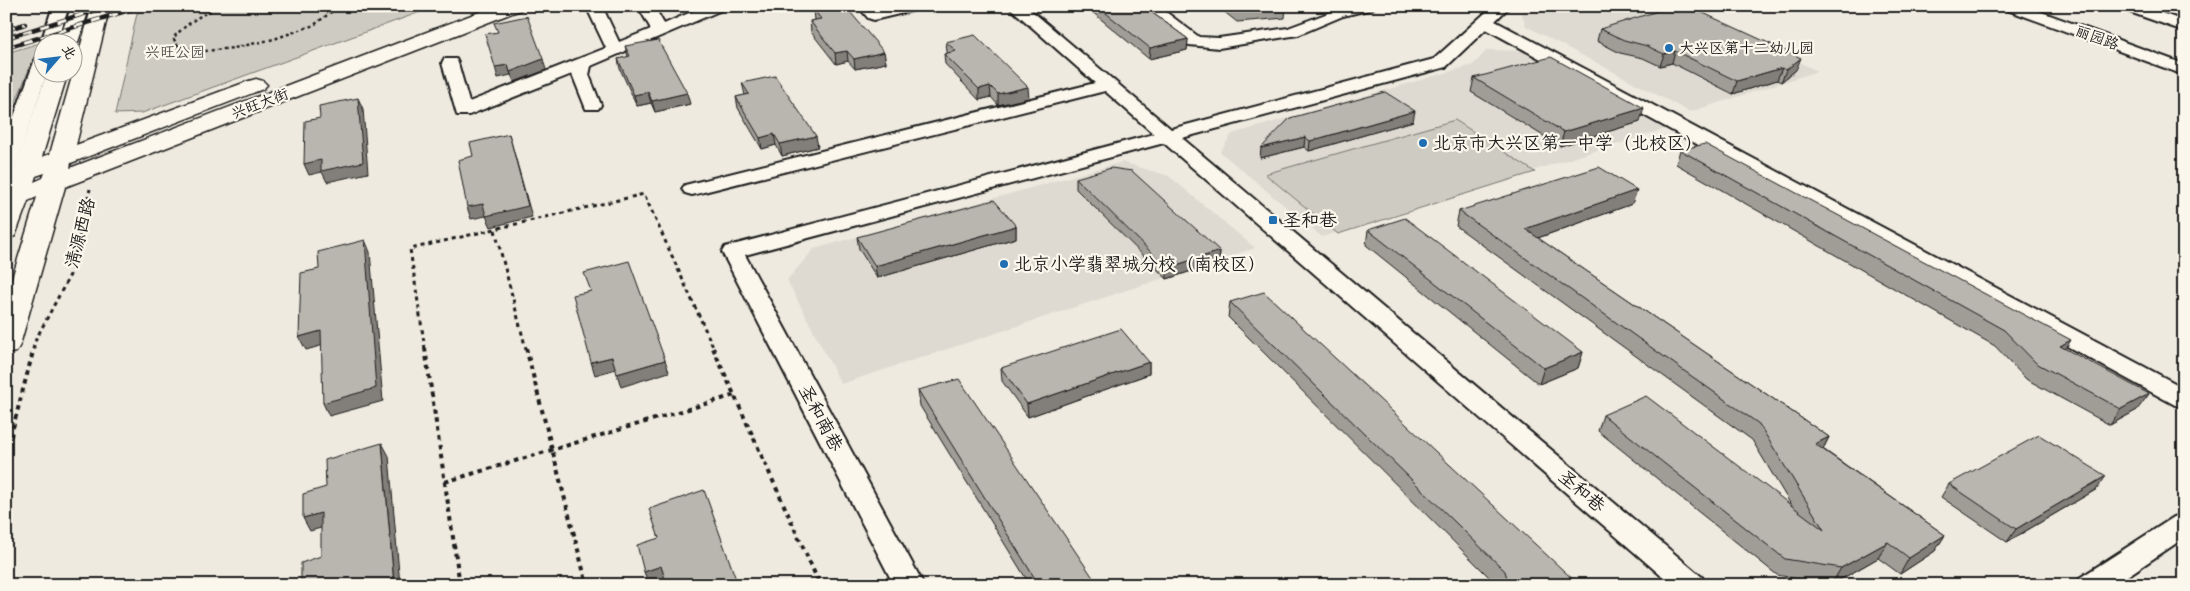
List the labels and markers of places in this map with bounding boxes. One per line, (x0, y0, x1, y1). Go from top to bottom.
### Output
place label: 大兴区第十二幼儿园 (1679, 39, 1814, 58)
marker: 大兴区第十二幼儿园 (1663, 42, 1675, 54)
place label: 北京市大兴区第一中学（北校区） (1433, 132, 1703, 154)
marker: 北京市大兴区第一中学（北校区） (1417, 137, 1429, 149)
place label: 圣和巷 (1283, 209, 1337, 231)
marker: 圣和巷 (1267, 214, 1279, 226)
place label: 北京小学翡翠城分校（南校区） (1014, 253, 1266, 275)
marker: 北京小学翡翠城分校（南校区） (998, 258, 1010, 270)

